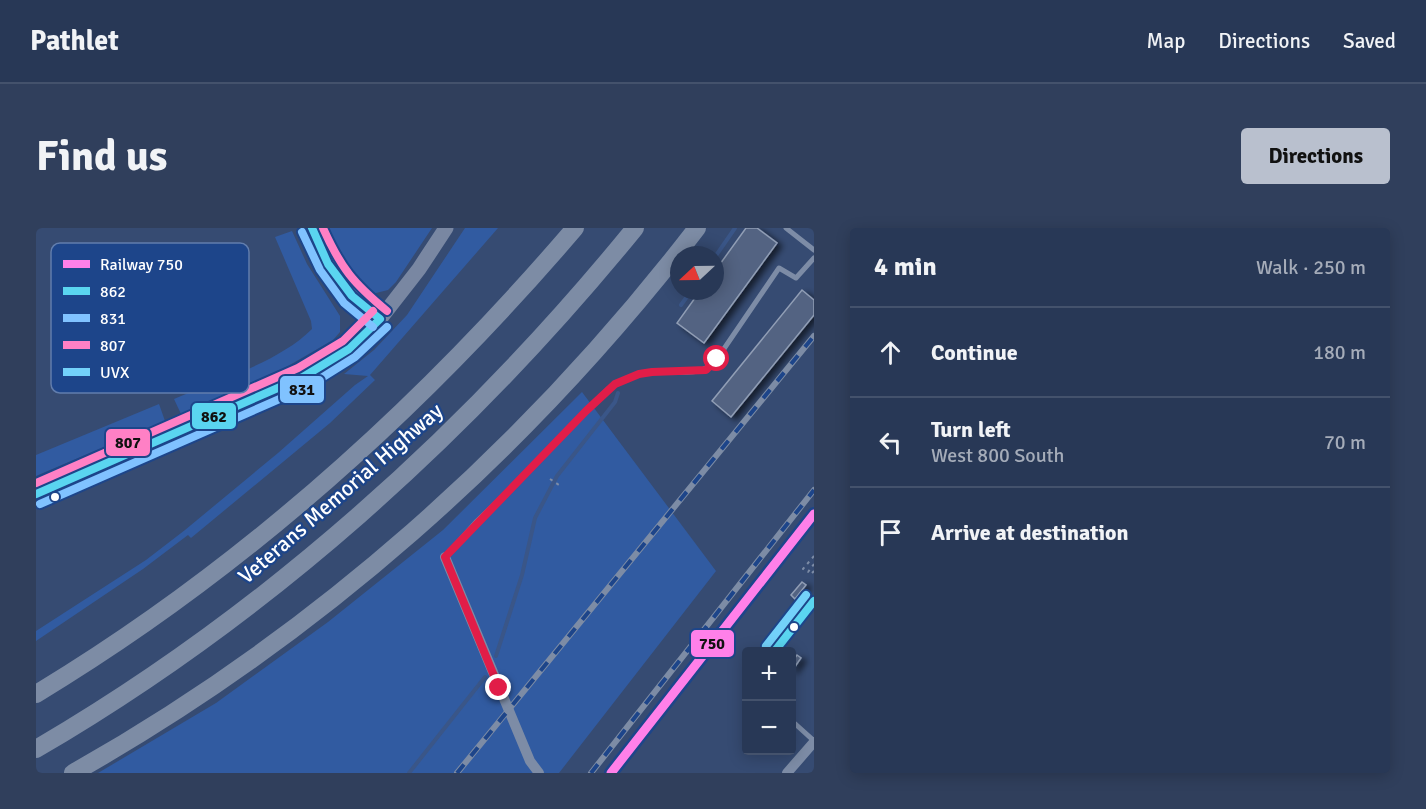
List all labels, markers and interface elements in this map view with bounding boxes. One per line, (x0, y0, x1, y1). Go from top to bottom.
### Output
text: Pathlet (30, 24, 119, 58)
text: Map (1147, 28, 1185, 54)
text: Directions (1218, 28, 1310, 54)
text: Saved (1343, 28, 1396, 54)
button: Directions (1241, 128, 1390, 184)
text: Find us (36, 131, 167, 182)
legend (51, 243, 249, 393)
north arrow (670, 246, 724, 300)
text: 4 min (874, 251, 937, 283)
text: Railway 750 (100, 255, 183, 275)
text: Walk · 250 m (1256, 255, 1366, 280)
text: 862 (100, 282, 126, 302)
text: 831 (100, 309, 126, 329)
text: 807 (100, 336, 126, 356)
icon: ahead (874, 336, 907, 369)
text: Continue (931, 339, 1018, 366)
text: 180 m (1313, 340, 1366, 365)
route start (703, 345, 729, 371)
text: UVX (100, 363, 130, 383)
line badge: 831 (279, 375, 325, 404)
text: 831 (289, 380, 315, 400)
street label: Veterans Memorial Highway (233, 397, 449, 590)
line badge: 862 (191, 402, 237, 430)
text: 862 (201, 407, 227, 427)
text: Turn left (931, 416, 1011, 443)
icon: left (874, 426, 907, 459)
line badge: 807 (105, 428, 151, 457)
text: 70 m (1324, 430, 1366, 455)
text: 807 (115, 433, 141, 453)
text: West 800 South (931, 443, 1065, 468)
unlabelled marker (49, 491, 61, 503)
icon: arrive (874, 516, 907, 549)
text: Arrive at destination (931, 519, 1128, 546)
unlabelled marker (788, 621, 800, 633)
line badge: 750 (690, 629, 735, 658)
text: 750 (699, 634, 725, 654)
map controls (742, 647, 796, 755)
button: + (742, 647, 796, 701)
route end (485, 674, 511, 700)
button: − (742, 701, 796, 755)

